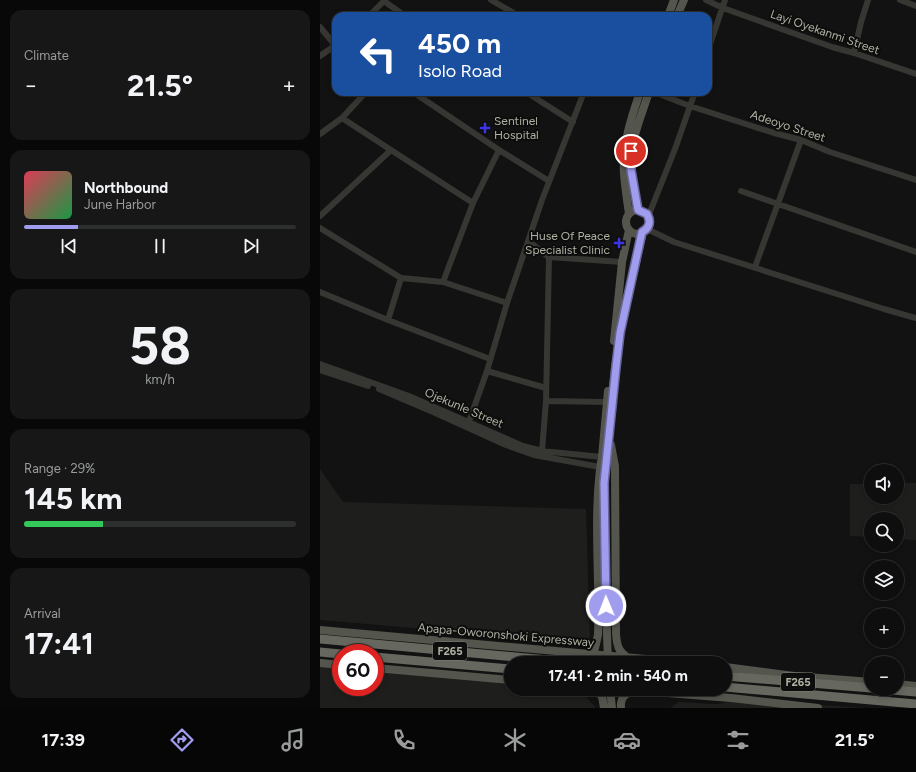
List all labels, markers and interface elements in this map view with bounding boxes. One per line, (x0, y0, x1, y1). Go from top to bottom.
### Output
street label: Layi Oyekanmi Street (769, 7, 882, 57)
text: 450 m (418, 26, 501, 60)
icon: left (352, 28, 404, 80)
text: Climate (24, 48, 69, 63)
text: Isolo Road (418, 60, 502, 82)
text: 21.5° (127, 67, 193, 104)
text: − (24, 72, 38, 99)
text: + (282, 72, 296, 99)
street label: Adeoyo Street (749, 107, 828, 145)
place label: Sentinel Hospital (494, 114, 539, 142)
marker: Sentinel Hospital (479, 122, 491, 134)
pin (614, 134, 648, 168)
icon: arrive (620, 140, 642, 162)
text: Northbound (84, 179, 168, 197)
text: June Harbor (84, 197, 156, 212)
place label: Huse Of Peace Specialist Clinic (525, 229, 610, 257)
icon: previous (58, 235, 80, 257)
icon: pause (149, 235, 171, 257)
icon: next (240, 235, 262, 257)
marker: Huse Of Peace Specialist Clinic (613, 237, 625, 249)
text: 58 (129, 315, 191, 377)
text: km/h (145, 372, 175, 387)
street label: Ojekunle Street (423, 385, 506, 431)
text: Range · 29% (24, 461, 95, 476)
map controls (864, 464, 904, 696)
button: sound (864, 464, 904, 504)
text: 145 km (24, 480, 123, 517)
button: search (864, 512, 904, 552)
button: layers (864, 560, 904, 600)
position arrow (585, 585, 627, 627)
text: Arrival (24, 606, 61, 621)
button: + (864, 608, 904, 648)
street label: Apapa-Oworonshoki Expressway (417, 620, 595, 650)
text: 17:41 (24, 625, 94, 662)
road number: F265 (433, 642, 467, 660)
speed limit sign: 60 (332, 644, 384, 696)
button: − (864, 656, 904, 696)
text: 17:41 · 2 min · 540 m (548, 667, 688, 685)
road number: F265 (781, 673, 815, 691)
icon: directions (168, 726, 196, 754)
icon: music (279, 726, 307, 754)
icon: phone (390, 726, 418, 754)
icon: climate (501, 726, 529, 754)
icon: car (613, 726, 641, 754)
icon: filters (724, 726, 752, 754)
text: 17:39 (42, 729, 85, 751)
text: 21.5° (835, 729, 874, 751)

